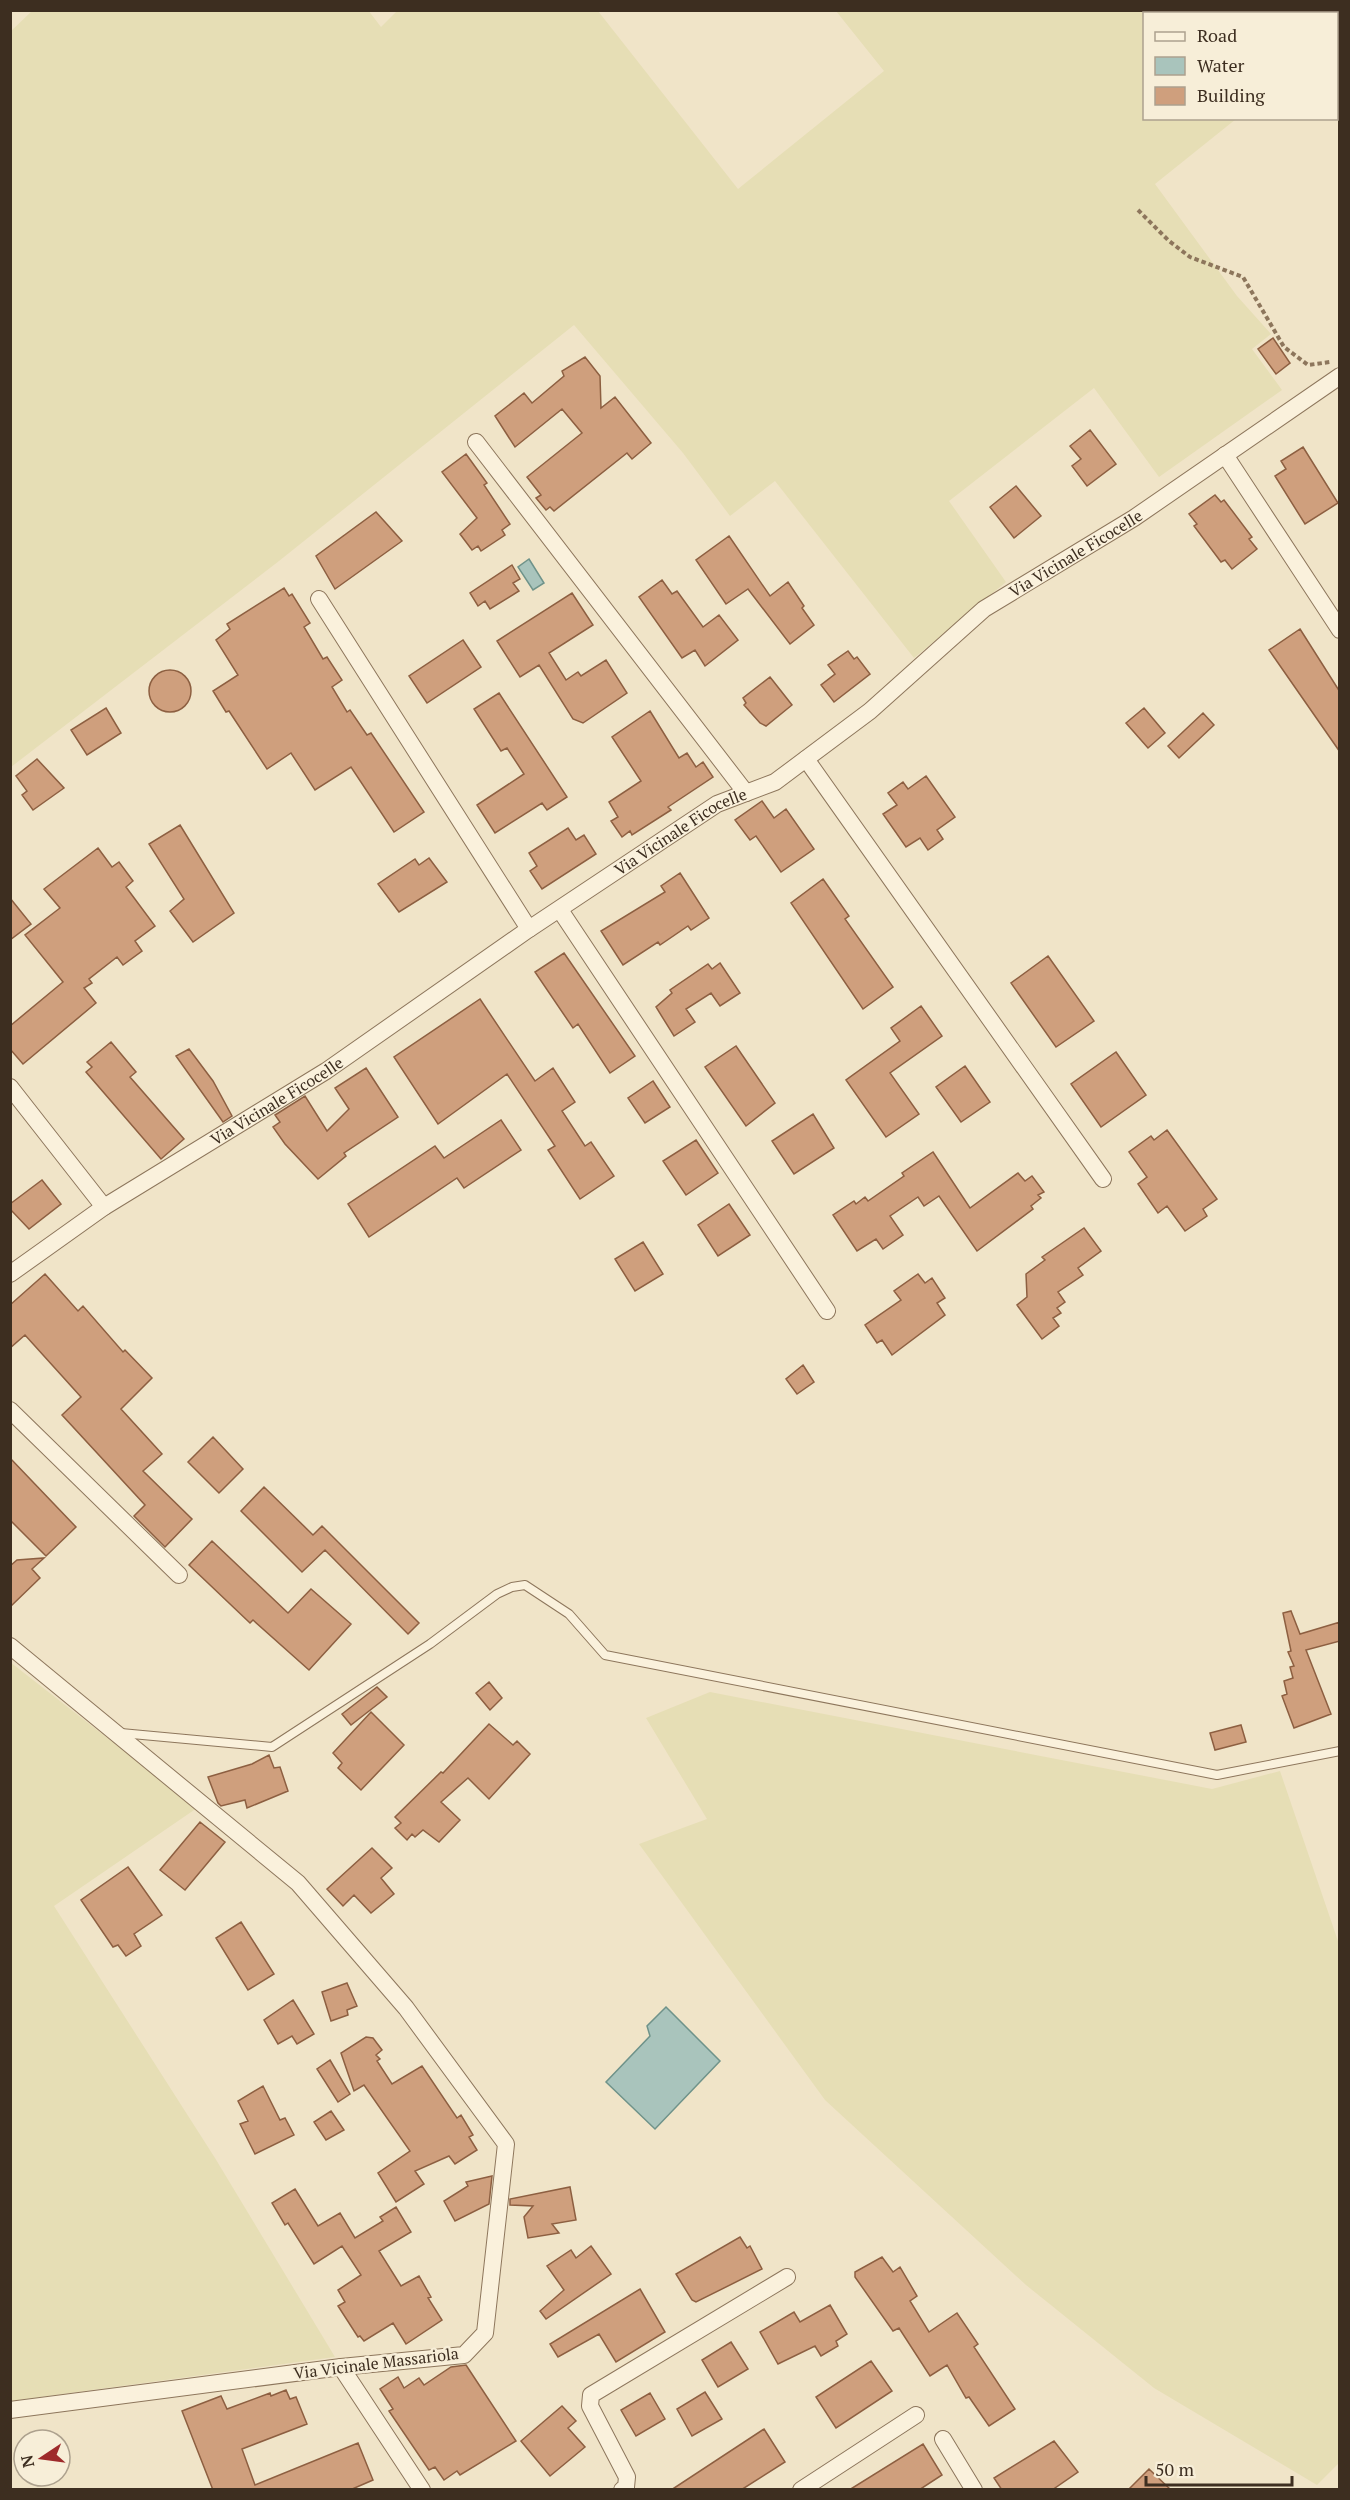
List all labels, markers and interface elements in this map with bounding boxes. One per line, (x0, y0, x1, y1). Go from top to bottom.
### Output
legend (1143, 12, 1338, 120)
text: Road (1197, 23, 1237, 47)
text: Water (1197, 53, 1244, 77)
text: Building (1197, 83, 1265, 107)
street label: Via Vicinale Ficocelle (1005, 504, 1147, 602)
street label: Via Vicinale Ficocelle (610, 783, 750, 880)
street label: Via Vicinale Ficocelle (206, 1051, 347, 1150)
street label: Via Vicinale Massariola (292, 2342, 460, 2384)
north arrow (12, 2428, 72, 2488)
scale bar (1146, 2449, 1292, 2487)
text: N (15, 2453, 39, 2470)
text: 50 m (1155, 2457, 1195, 2481)

